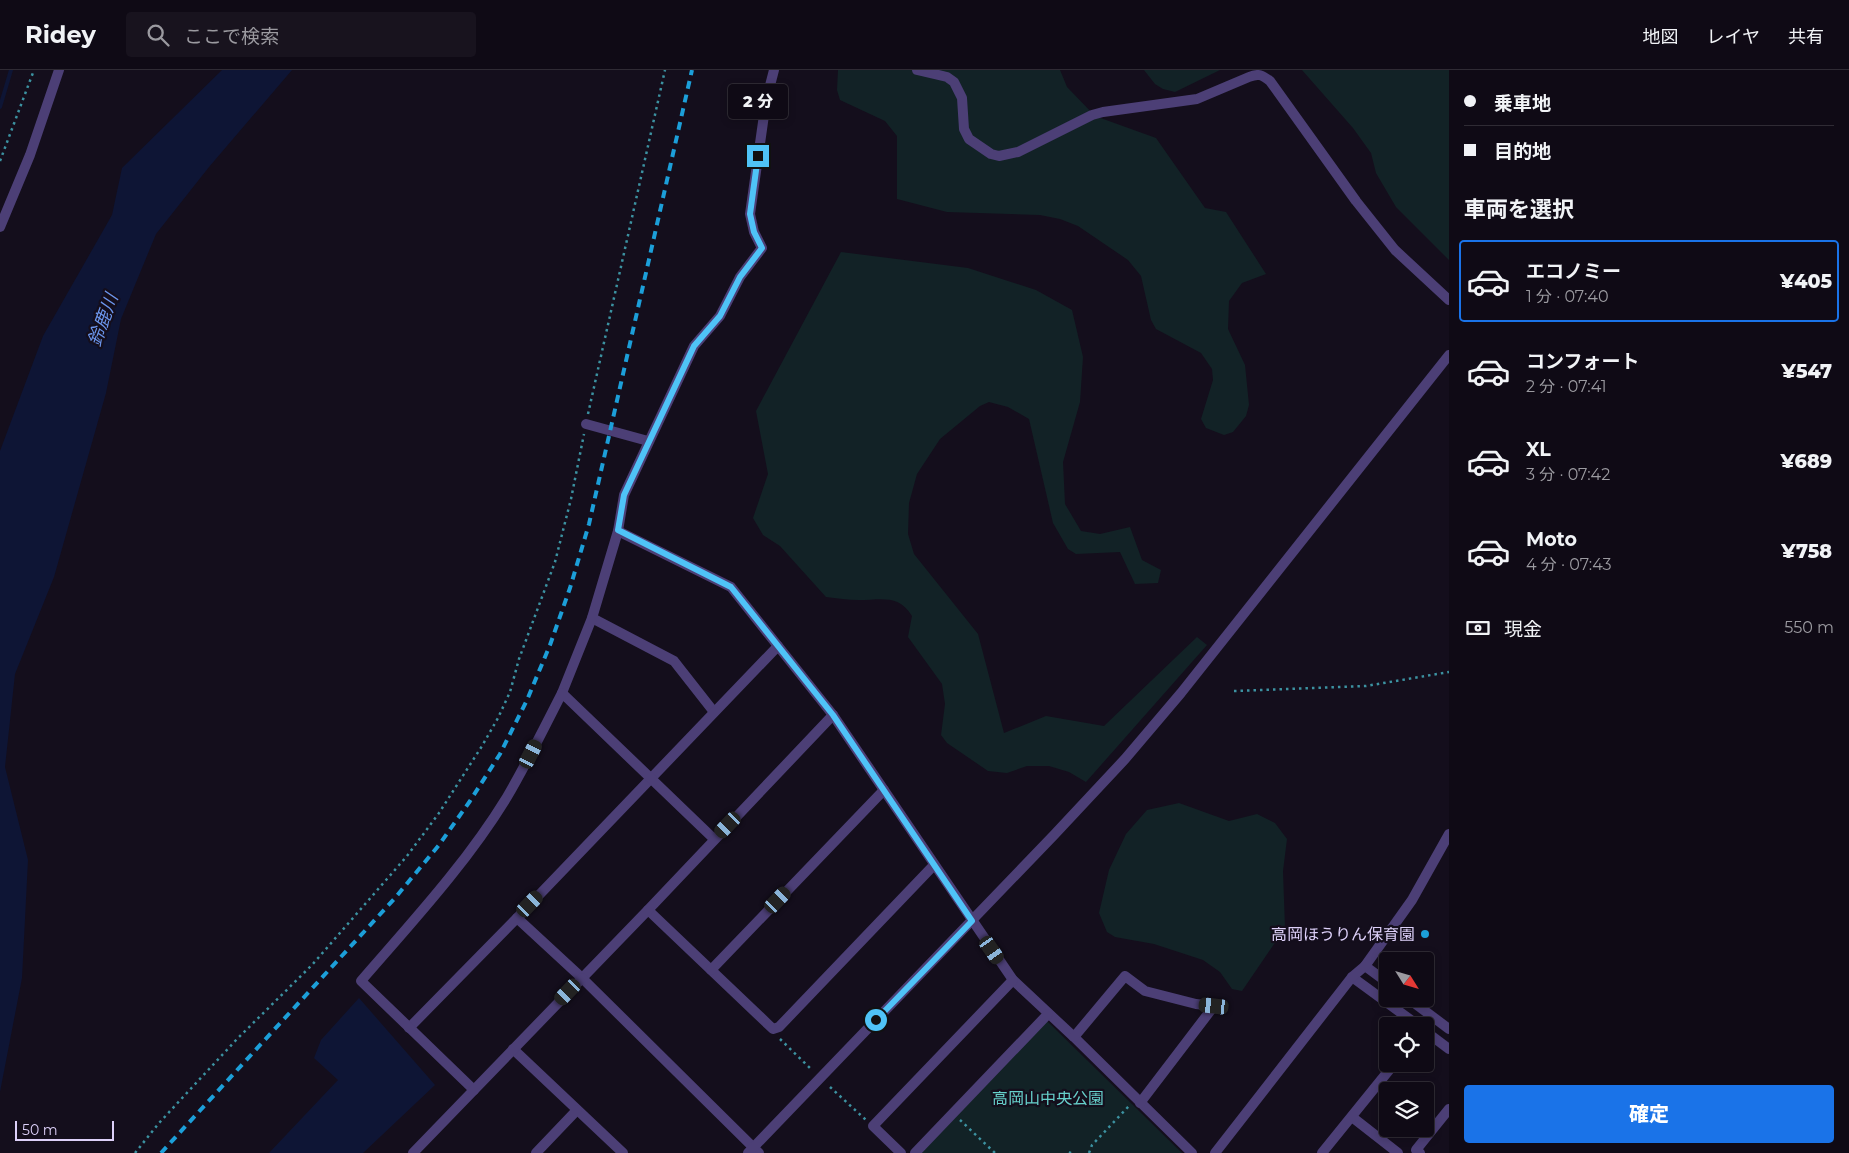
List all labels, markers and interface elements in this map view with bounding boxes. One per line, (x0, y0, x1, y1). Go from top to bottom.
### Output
search box (126, 12, 476, 57)
text: Ridey (25, 20, 96, 49)
icon: search (144, 21, 172, 49)
text: ここで検索 (184, 25, 279, 48)
text: 地図 (1643, 26, 1679, 48)
text: レイヤ (1707, 26, 1760, 48)
text: 共有 (1788, 26, 1824, 48)
callout: 2 分 (728, 83, 788, 118)
text: 2 分 (743, 92, 773, 111)
text: 乗車地 (1494, 92, 1551, 115)
text: 目的地 (1494, 140, 1551, 163)
route end (747, 145, 769, 167)
text: 車両を選択 (1464, 196, 1574, 223)
icon: car (1466, 259, 1511, 304)
text: エコノミー (1526, 260, 1621, 283)
text: ¥405 (1780, 270, 1832, 293)
text: 1 分 · 07:40 (1526, 287, 1609, 306)
water label: 鈴鹿川 (83, 289, 123, 349)
icon: car (1466, 349, 1511, 394)
text: コンフォート (1526, 350, 1639, 373)
text: ¥547 (1782, 360, 1832, 383)
text: 2 分 · 07:41 (1526, 377, 1607, 396)
text: XL (1526, 438, 1551, 461)
icon: car (1466, 439, 1511, 484)
text: ¥689 (1781, 450, 1832, 473)
text: 3 分 · 07:42 (1526, 465, 1610, 484)
text: Moto (1526, 528, 1577, 551)
icon: car (1466, 529, 1511, 574)
text: ¥758 (1781, 540, 1832, 563)
text: 4 分 · 07:43 (1526, 555, 1612, 574)
icon: cash (1464, 614, 1492, 642)
text: 現金 (1504, 618, 1542, 641)
text: 550 m (1784, 618, 1834, 637)
car (517, 737, 544, 771)
car (712, 809, 743, 841)
car (762, 884, 793, 916)
car (514, 888, 545, 920)
place label: 高岡ほうりん保育園 (1271, 925, 1415, 944)
marker: 高岡ほうりん保育園 (1419, 928, 1431, 940)
car (977, 933, 1006, 967)
north arrow (1379, 952, 1434, 1008)
map controls (1379, 952, 1434, 1137)
car (552, 976, 583, 1008)
car (1198, 997, 1229, 1015)
route start (865, 1009, 887, 1031)
button: locate (1379, 1017, 1434, 1072)
button: layers (1379, 1082, 1434, 1137)
button: 確定 (1464, 1085, 1834, 1143)
park label: 高岡山中央公園 (992, 1089, 1104, 1108)
scale bar (15, 1118, 114, 1141)
text: 50 m (22, 1121, 58, 1139)

